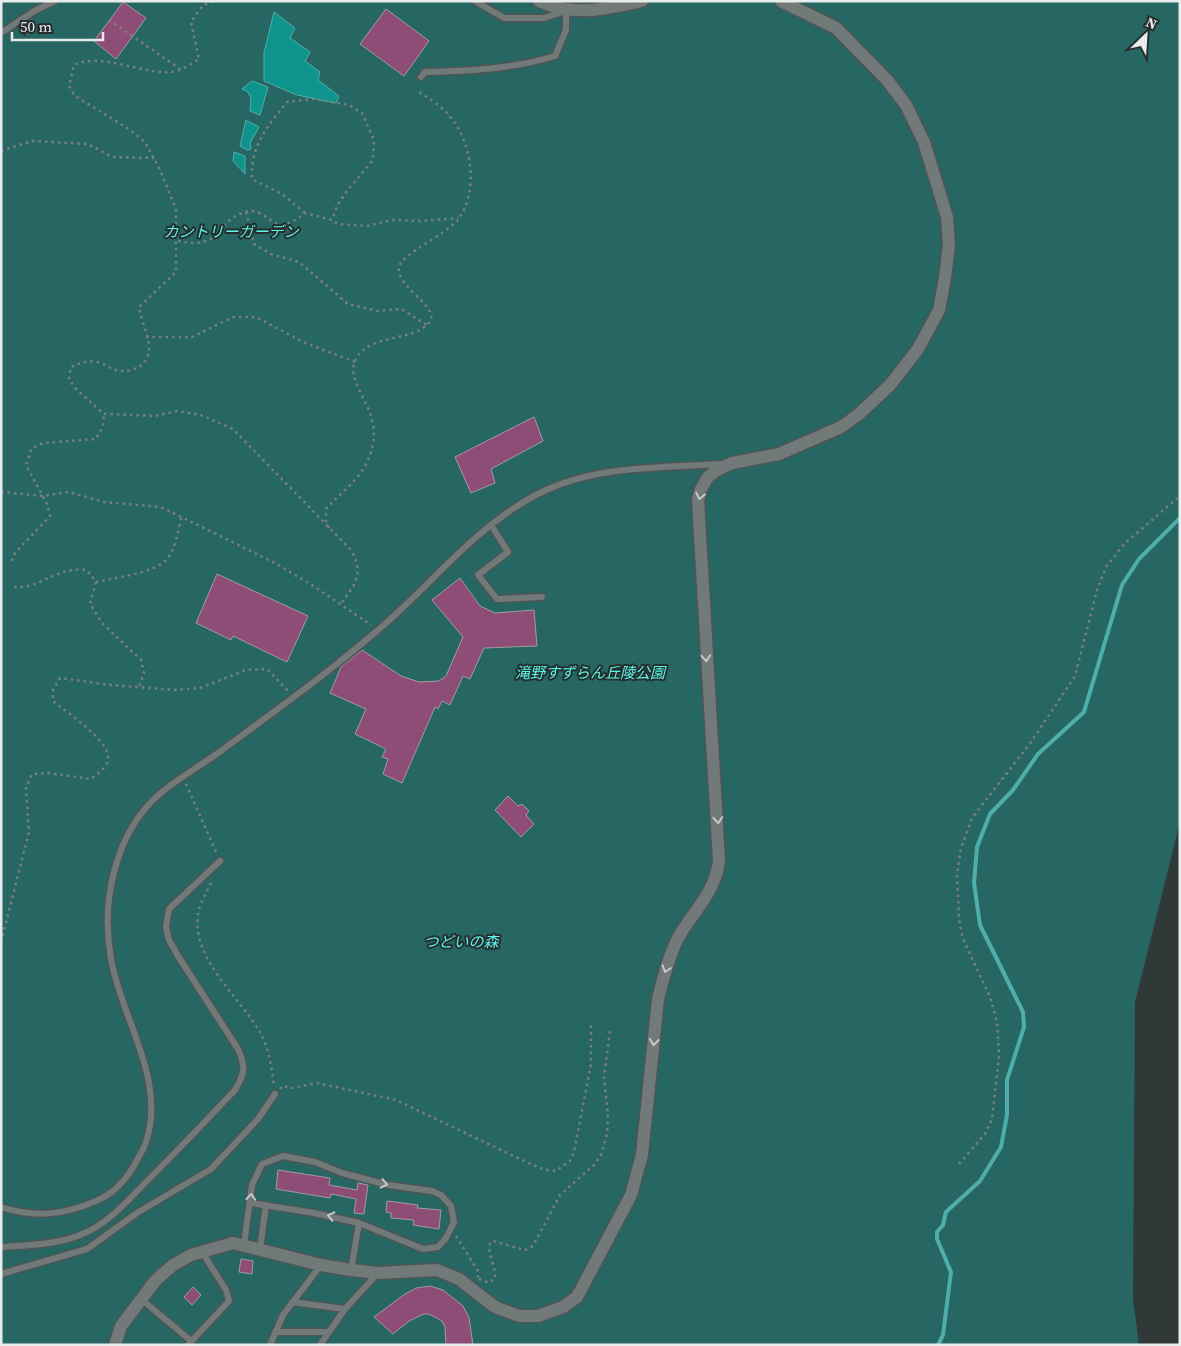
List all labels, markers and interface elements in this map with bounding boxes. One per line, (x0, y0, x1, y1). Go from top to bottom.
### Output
scale bar (12, 10, 104, 42)
north arrow (1121, 10, 1171, 60)
text: N (1143, 12, 1160, 34)
text: 50 m (20, 16, 52, 37)
park label: カントリーガーデン (163, 221, 299, 242)
one-way arrow (695, 492, 706, 500)
one-way arrow (701, 654, 712, 662)
park label: 滝野すずらん丘陵公園 (515, 662, 667, 683)
one-way arrow (712, 816, 723, 824)
park label: つどいの森 (423, 931, 500, 952)
one-way arrow (662, 964, 672, 972)
one-way arrow (649, 1039, 660, 1047)
one-way arrow (380, 1178, 389, 1189)
one-way arrow (246, 1192, 257, 1200)
one-way arrow (326, 1212, 335, 1222)

